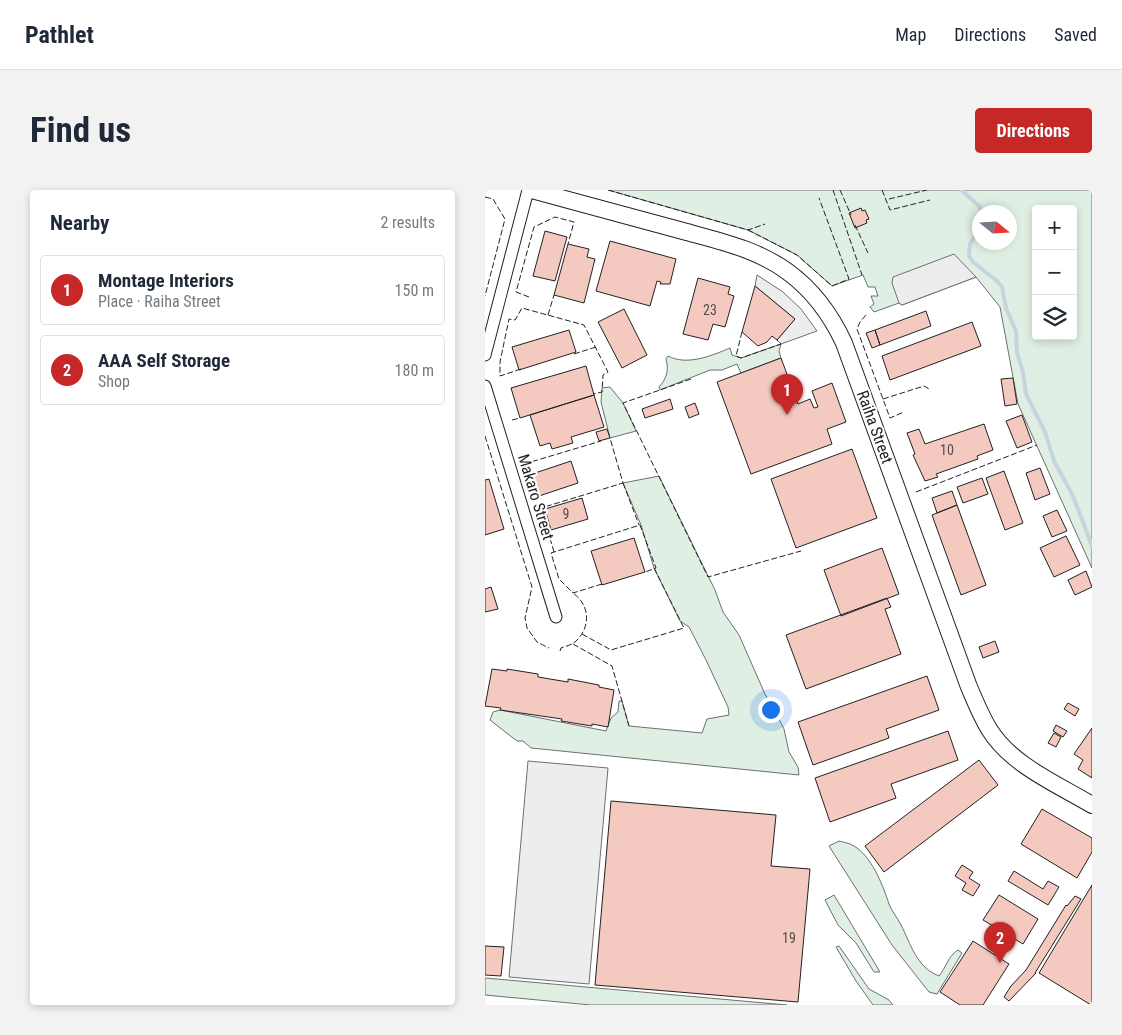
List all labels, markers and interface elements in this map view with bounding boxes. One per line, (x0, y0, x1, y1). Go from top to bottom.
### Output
text: Pathlet (25, 21, 94, 49)
text: Map (895, 24, 926, 45)
text: Directions (954, 24, 1026, 45)
text: Saved (1054, 24, 1097, 45)
button: Directions (975, 108, 1092, 153)
text: Find us (30, 110, 131, 151)
north arrow (972, 205, 1017, 250)
map controls (1032, 205, 1077, 340)
button: + (1032, 205, 1077, 250)
text: Nearby (50, 211, 109, 235)
text: 2 results (380, 213, 435, 232)
button: − (1032, 250, 1077, 295)
text: Montage Interiors (98, 269, 234, 292)
text: 1 (63, 281, 71, 300)
text: 150 m (395, 281, 434, 300)
text: Place · Raiha Street (98, 292, 221, 311)
button: layers (1032, 295, 1077, 340)
house number: 23 (703, 302, 717, 318)
text: AAA Self Storage (98, 349, 230, 372)
text: 2 (63, 361, 71, 380)
text: 180 m (395, 361, 434, 380)
text: Shop (98, 372, 130, 391)
pin: 1 (771, 374, 803, 415)
street label: Raiha Street (853, 388, 897, 466)
house number: 10 (940, 442, 954, 458)
street label: Makaro Street (514, 452, 558, 542)
house number: 9 (563, 506, 569, 522)
your location (758, 697, 784, 723)
pin: 2 (984, 922, 1016, 963)
house number: 19 (782, 930, 796, 946)

